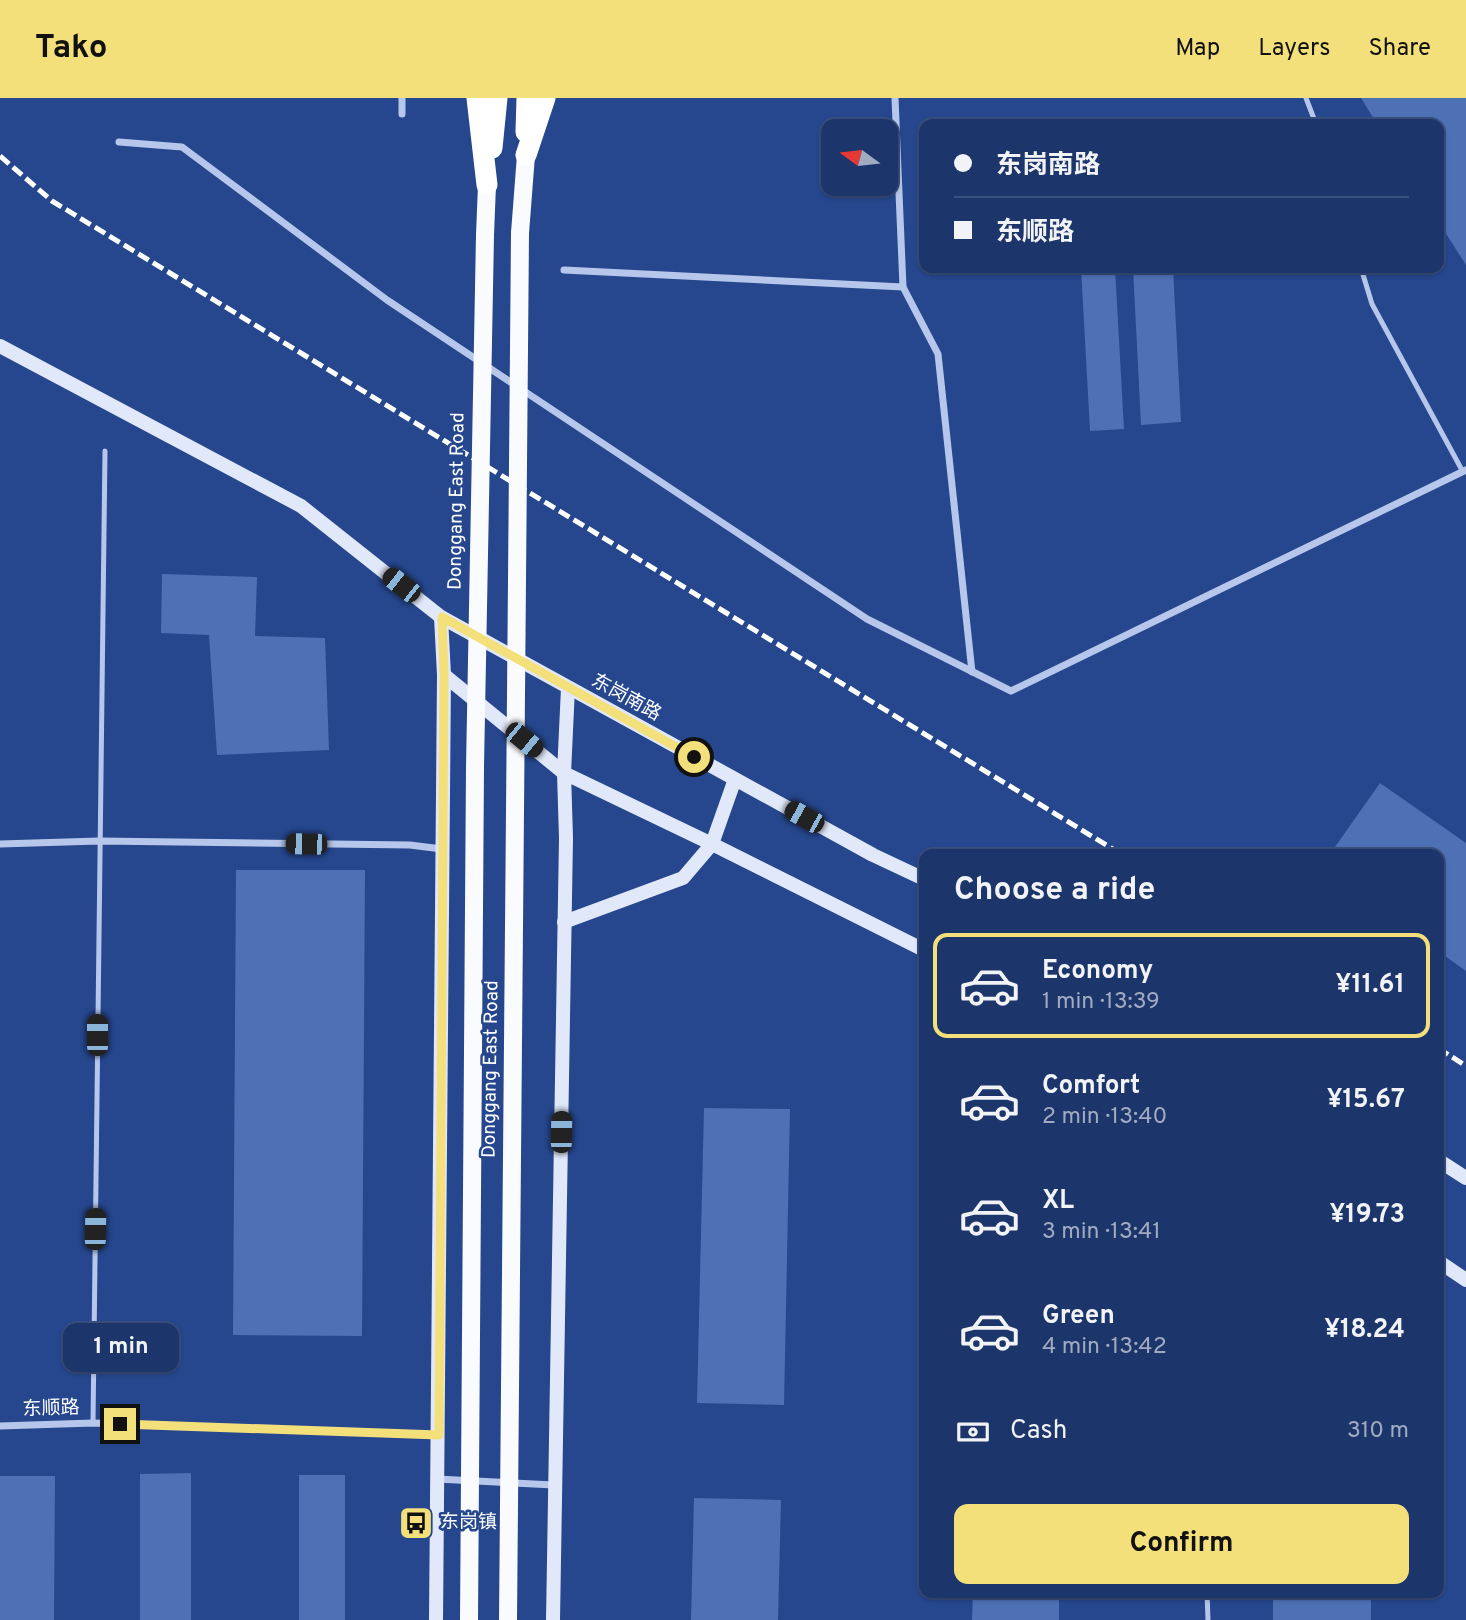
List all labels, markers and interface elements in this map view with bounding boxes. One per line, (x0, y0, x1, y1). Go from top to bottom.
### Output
text: Tako (35, 28, 107, 70)
text: Map (1175, 34, 1220, 64)
text: Layers (1258, 34, 1330, 64)
text: Share (1368, 34, 1431, 64)
north arrow (821, 119, 898, 196)
map controls (821, 119, 898, 196)
text: 东岗南路 (996, 150, 1100, 183)
text: 东顺路 (996, 217, 1074, 250)
street label: Donggang East Road (443, 412, 471, 590)
car (378, 564, 425, 606)
street label: 东岗南路 (587, 669, 665, 727)
car (502, 719, 547, 761)
route start (678, 741, 710, 773)
car (781, 798, 828, 836)
car (285, 833, 328, 855)
text: Choose a ride (954, 871, 1155, 911)
icon: car (958, 954, 1021, 1017)
text: Economy (1042, 955, 1153, 988)
text: ¥11.61 (1336, 969, 1405, 1002)
street label: Donggang East Road (477, 980, 505, 1158)
text: 1 min · 13:39 (1042, 988, 1160, 1017)
car (87, 1014, 108, 1056)
icon: car (958, 1069, 1021, 1132)
text: Comfort (1042, 1070, 1140, 1103)
text: ¥15.67 (1327, 1084, 1405, 1117)
text: 2 min · 13:40 (1042, 1103, 1167, 1132)
car (551, 1111, 572, 1153)
icon: car (958, 1184, 1021, 1247)
text: XL (1042, 1185, 1074, 1218)
text: ¥19.73 (1330, 1199, 1405, 1232)
car (85, 1208, 106, 1250)
text: 3 min · 13:41 (1042, 1218, 1161, 1247)
icon: car (958, 1299, 1021, 1362)
text: Green (1042, 1300, 1115, 1333)
text: ¥18.24 (1324, 1314, 1405, 1347)
callout: 1 min (62, 1322, 178, 1372)
text: 1 min (93, 1333, 149, 1362)
text: 4 min · 13:42 (1042, 1333, 1167, 1362)
street label: 东顺路 (22, 1396, 80, 1422)
route end (104, 1408, 136, 1440)
icon: cash (954, 1413, 992, 1451)
text: Cash (1010, 1415, 1067, 1448)
text: 310 m (1347, 1417, 1409, 1446)
bus stop icon: 东岗镇 (397, 1504, 435, 1542)
button: Confirm (954, 1504, 1409, 1584)
place label: 东岗镇 (440, 1511, 497, 1535)

